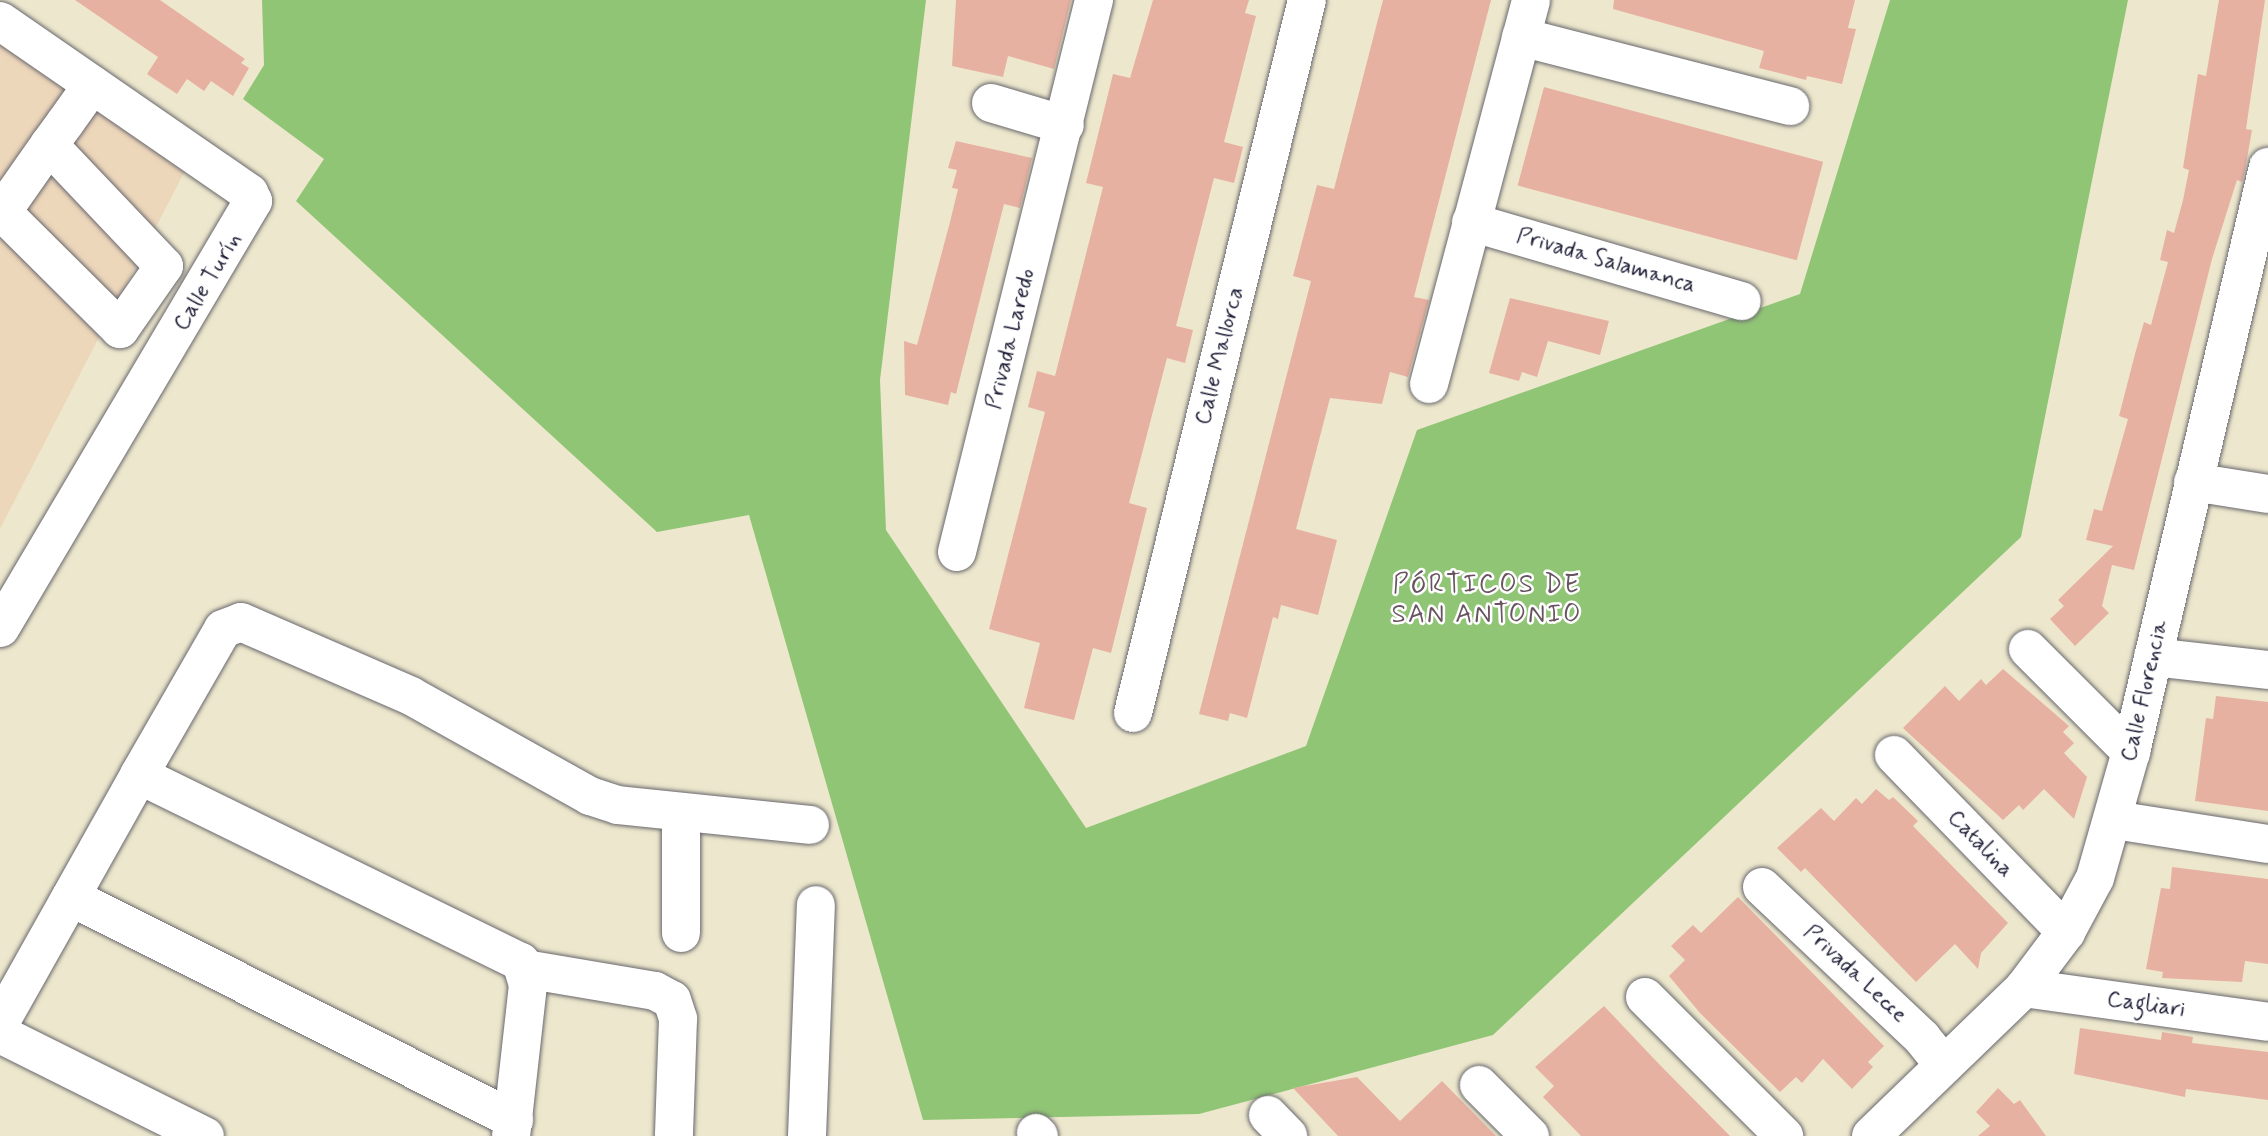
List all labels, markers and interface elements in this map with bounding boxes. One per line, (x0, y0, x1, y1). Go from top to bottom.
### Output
street label: Privada Salamanca (1509, 221, 1703, 301)
street label: Calle Turín (169, 230, 247, 334)
street label: Privada Laredo (980, 265, 1042, 413)
street label: Calle Mallorca (1190, 284, 1250, 428)
district label: PÓRTICOS DE SAN ANTONIO (1394, 570, 1580, 632)
street label: Calle Florencia (2115, 617, 2175, 765)
street label: Catalina (1941, 804, 2019, 884)
street label: Privada Lecce (1796, 918, 1914, 1030)
street label: Cagliari (2105, 986, 2187, 1024)

